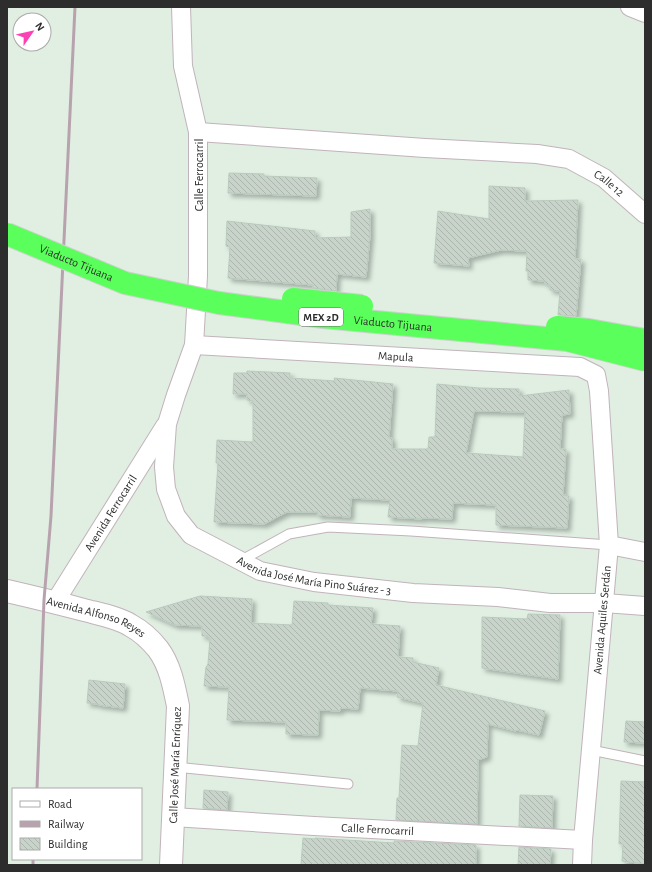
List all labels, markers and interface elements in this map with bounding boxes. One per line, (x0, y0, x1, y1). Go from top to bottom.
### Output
north arrow (12, 12, 52, 52)
text: N (33, 20, 47, 33)
street label: Calle Ferrocarril (193, 139, 205, 211)
street label: Calle 12 (592, 168, 627, 199)
street label: Viaducto Tijuana (37, 242, 115, 284)
road number: MEX 2D (299, 308, 343, 326)
street label: Viaducto Tijuana (353, 314, 433, 333)
street label: Mapula (378, 349, 414, 364)
street label: Avenida Ferrocarril (82, 473, 139, 553)
street label: Avenida José María Pino Suárez - 3 (235, 554, 392, 597)
street label: Avenida Aquiles Serdán (591, 565, 613, 675)
street label: Avenida Alfonso Reyes (45, 595, 148, 639)
street label: Calle José María Enríquez (167, 706, 183, 824)
legend (12, 788, 142, 860)
text: Road (48, 798, 72, 810)
text: Railway (48, 818, 84, 831)
street label: Calle Ferrocarril (341, 821, 414, 837)
text: Building (48, 838, 88, 850)

